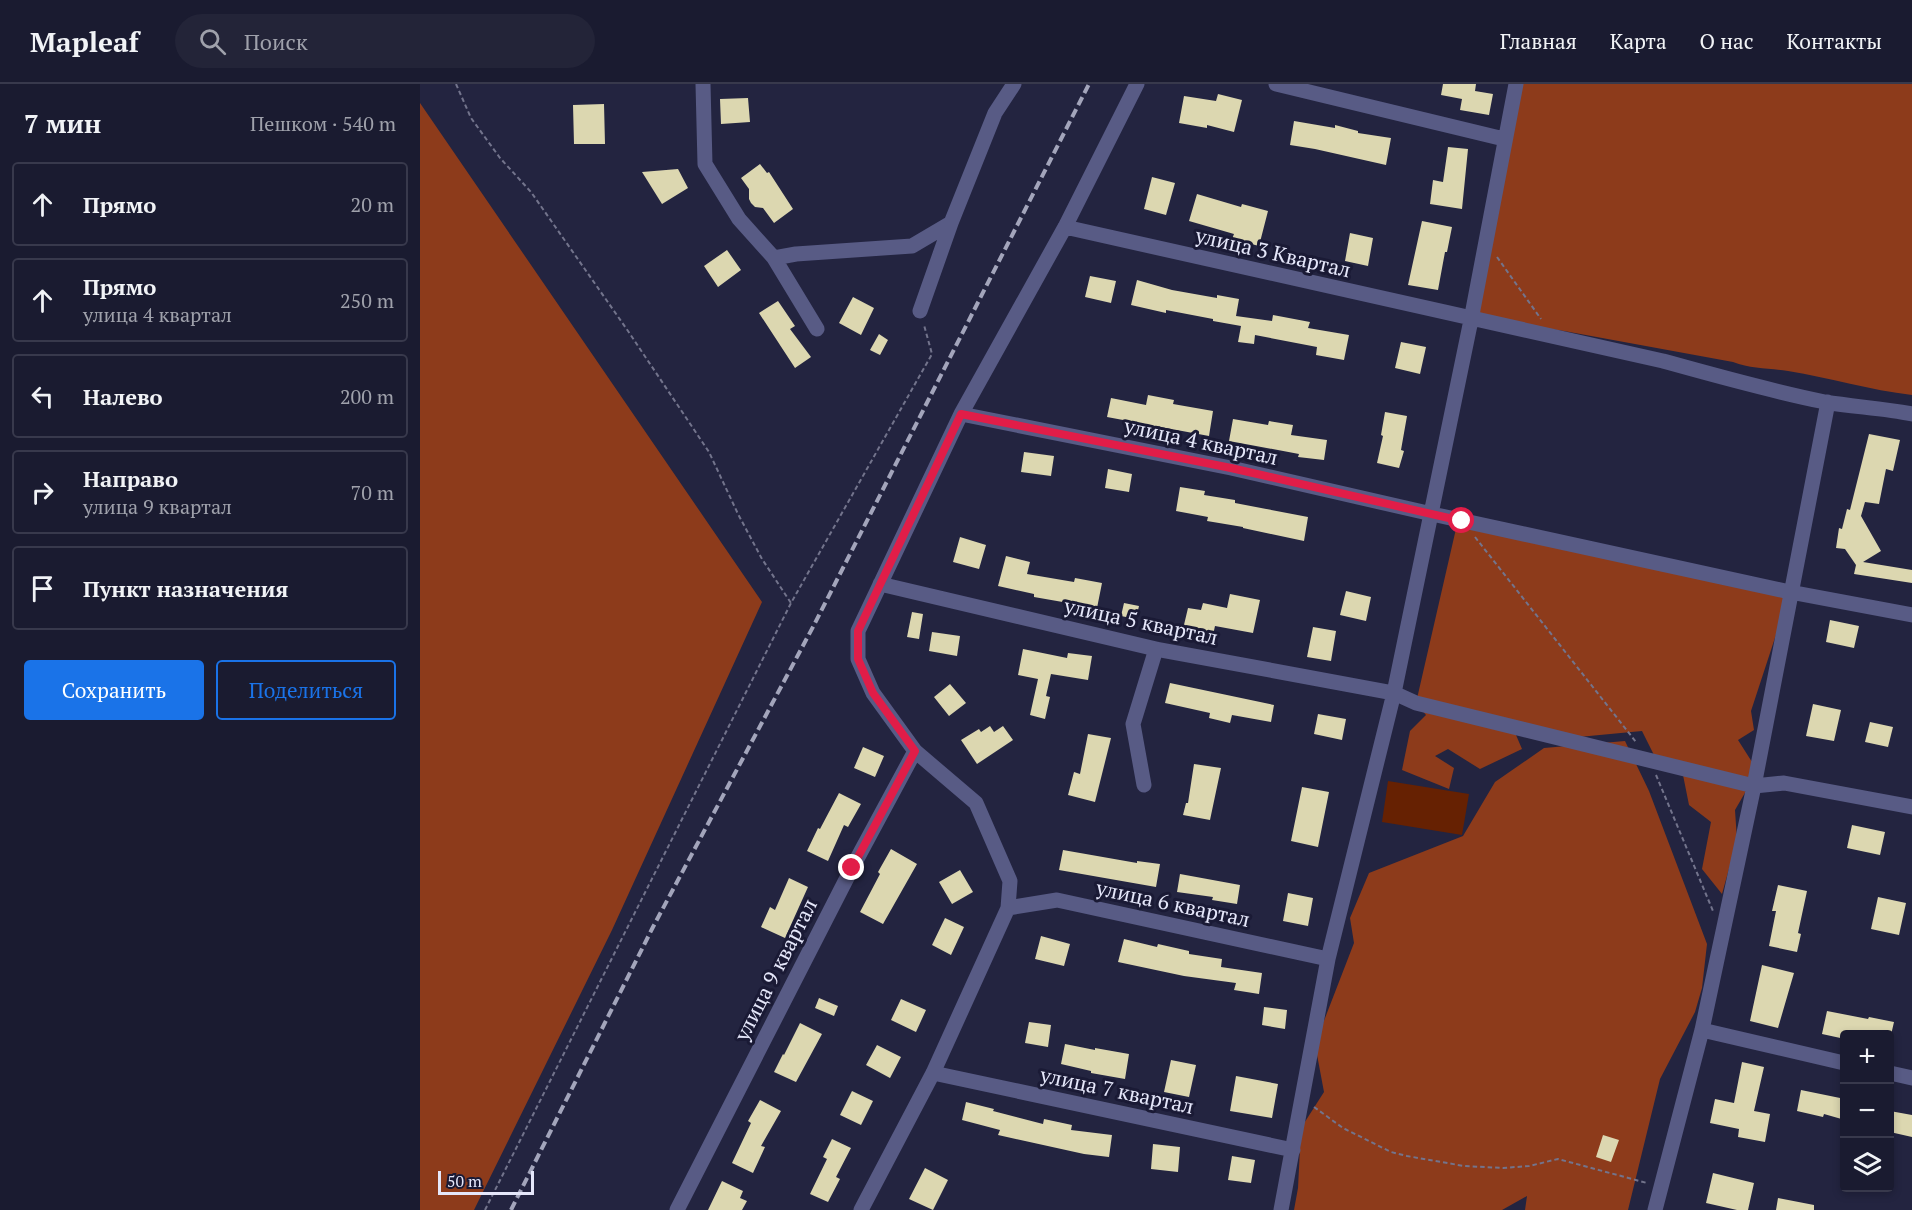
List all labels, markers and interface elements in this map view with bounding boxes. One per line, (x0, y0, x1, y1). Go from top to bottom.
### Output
search box (175, 14, 595, 68)
text: Mapleaf (30, 23, 139, 60)
icon: search (196, 25, 229, 58)
text: Поиск (244, 27, 308, 56)
text: Главная (1500, 27, 1577, 55)
text: Карта (1610, 27, 1667, 55)
text: О нас (1700, 27, 1753, 55)
text: Контакты (1786, 27, 1882, 55)
text: 7 мин (24, 106, 101, 140)
text: Пешком · 540 m (250, 110, 396, 137)
icon: ahead (26, 188, 59, 221)
text: Прямо (83, 190, 156, 219)
text: 20 m (351, 191, 394, 218)
street label: улица 3 Квартал (1192, 220, 1354, 283)
text: Прямо (83, 272, 156, 301)
icon: ahead (26, 284, 59, 317)
text: 250 m (340, 287, 394, 314)
text: улица 4 квартал (83, 301, 232, 328)
icon: left (26, 380, 59, 413)
text: Налево (83, 382, 163, 411)
text: 200 m (340, 383, 394, 410)
street label: улица 4 квартал (1121, 411, 1281, 471)
text: Направо (83, 464, 178, 493)
icon: right (26, 476, 59, 509)
text: 70 m (351, 479, 394, 506)
text: улица 9 квартал (83, 493, 232, 520)
route start (1448, 507, 1474, 533)
icon: arrive (26, 572, 59, 605)
text: Пункт назначения (83, 574, 288, 603)
street label: улица 5 квартал (1061, 591, 1221, 651)
button: Сохранить (24, 660, 204, 720)
button: Поделиться (216, 660, 396, 720)
route end (838, 854, 864, 880)
street label: улица 6 квартал (1093, 873, 1253, 933)
street label: улица 9 квартал (727, 894, 823, 1046)
map controls (1840, 1030, 1894, 1192)
button: + (1840, 1030, 1894, 1084)
street label: улица 7 квартал (1037, 1060, 1197, 1120)
button: − (1840, 1084, 1894, 1138)
button: layers (1840, 1138, 1894, 1192)
scale bar (438, 1168, 534, 1196)
text: 50 m (447, 1170, 482, 1192)

